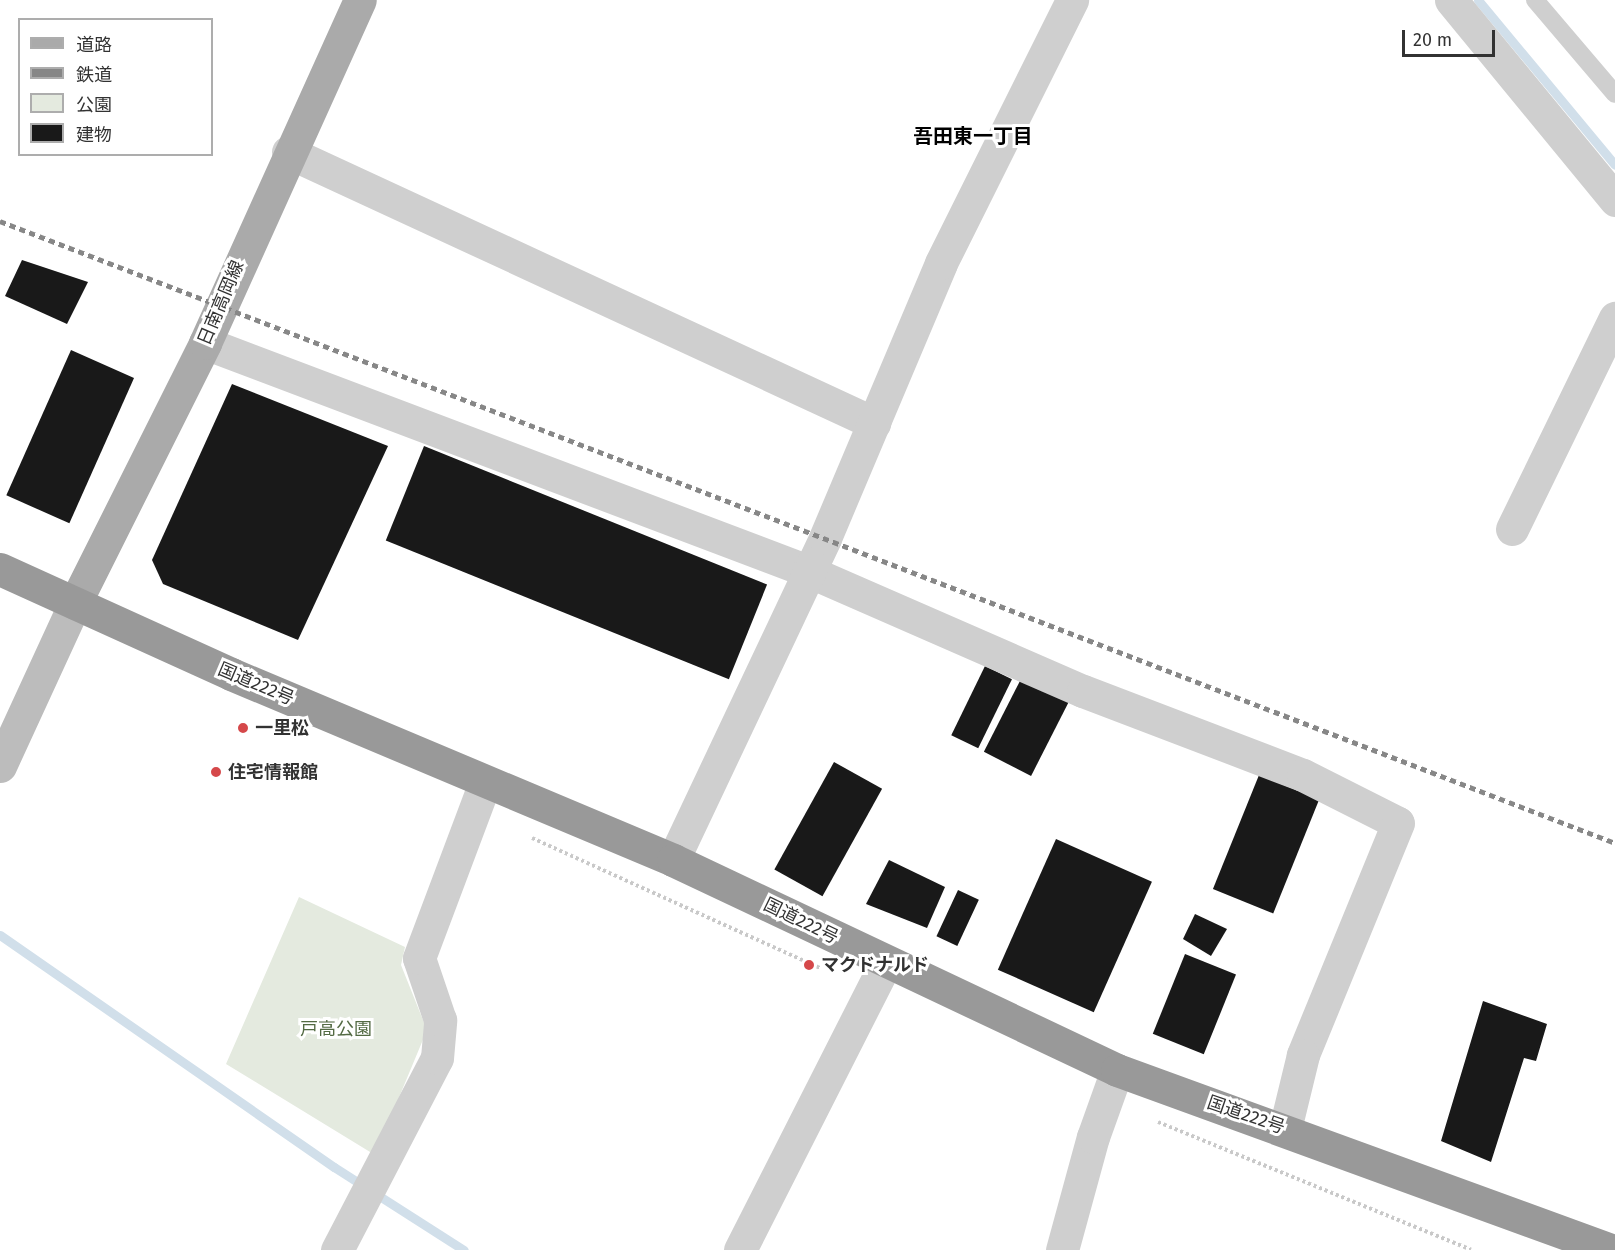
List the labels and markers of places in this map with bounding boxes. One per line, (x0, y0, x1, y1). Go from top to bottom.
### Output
place label: 一里松 (255, 717, 309, 739)
marker: 一里松 (236, 721, 250, 735)
place label: 住宅情報館 (228, 761, 318, 783)
marker: 住宅情報館 (209, 765, 223, 779)
place label: マクドナルド (821, 954, 929, 976)
marker: マクドナルド (802, 958, 816, 972)

